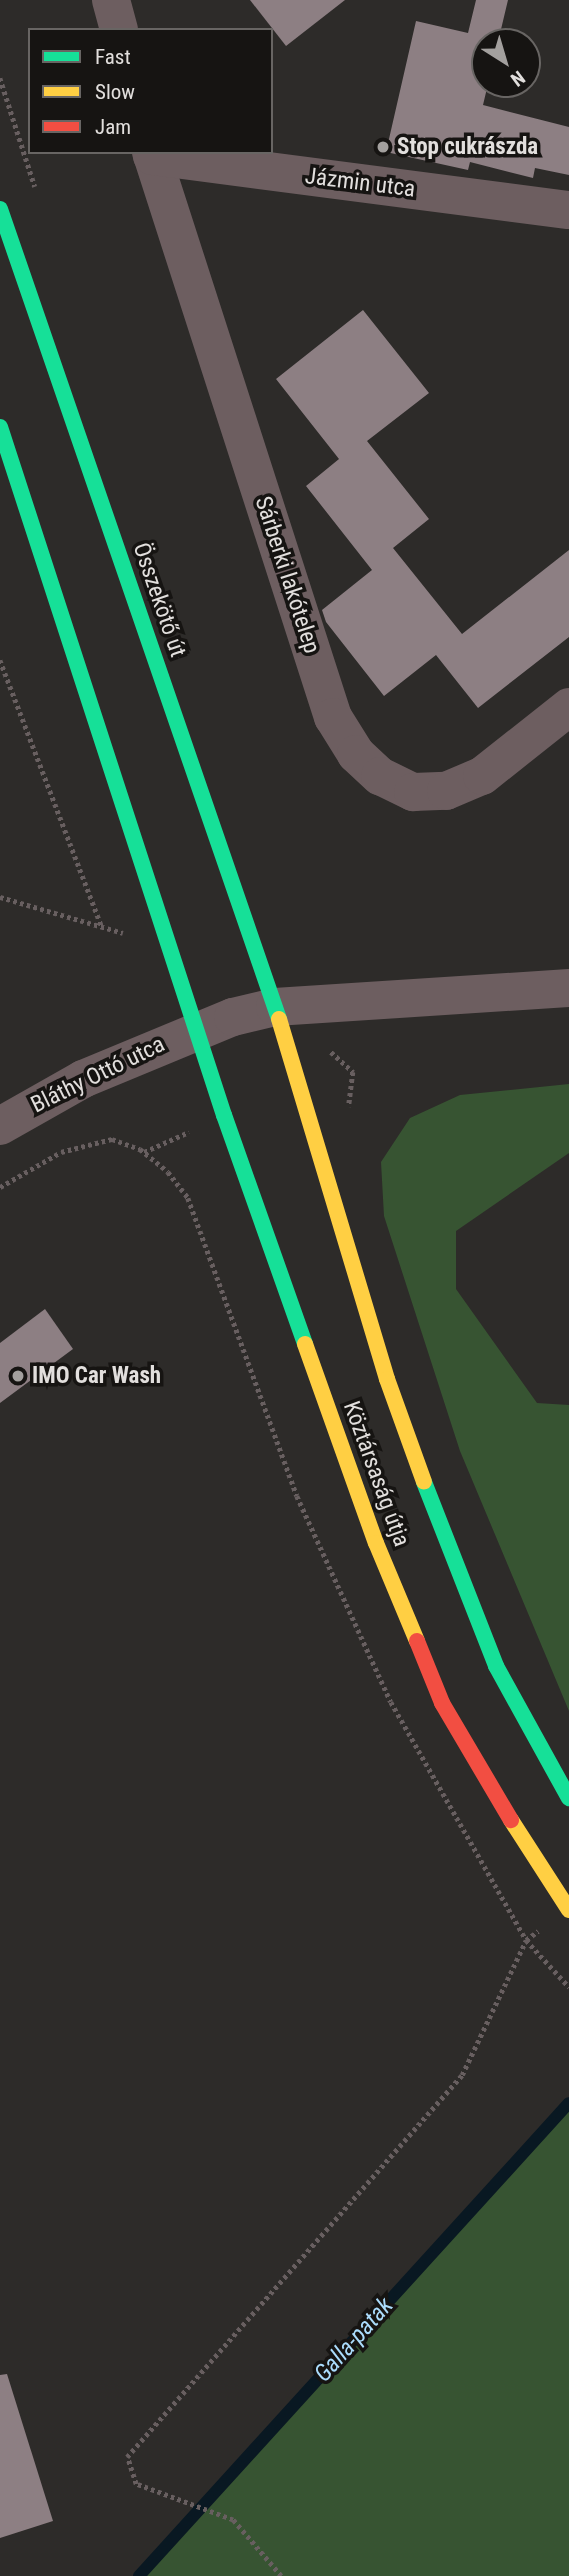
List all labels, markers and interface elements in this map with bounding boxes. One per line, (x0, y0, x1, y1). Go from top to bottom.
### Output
legend (28, 28, 273, 154)
north arrow (471, 28, 541, 98)
text: Fast (95, 45, 131, 69)
text: N (506, 66, 529, 91)
text: Slow (95, 80, 135, 104)
text: Jam (95, 115, 131, 139)
place label: Stop cukrászda (397, 133, 538, 161)
marker: Stop cukrászda (375, 139, 391, 155)
street label: Jázmin utca (303, 163, 417, 203)
street label: Sárberki lakótelep (249, 493, 325, 657)
street label: Összekötő út (127, 539, 191, 661)
street label: Bláthy Ottó utca (27, 1031, 169, 1119)
place label: IMO Car Wash (32, 1362, 161, 1390)
marker: IMO Car Wash (10, 1368, 26, 1384)
street label: Köztársaság útja (337, 1398, 415, 1550)
water label: Galla-patak (309, 2292, 399, 2388)

